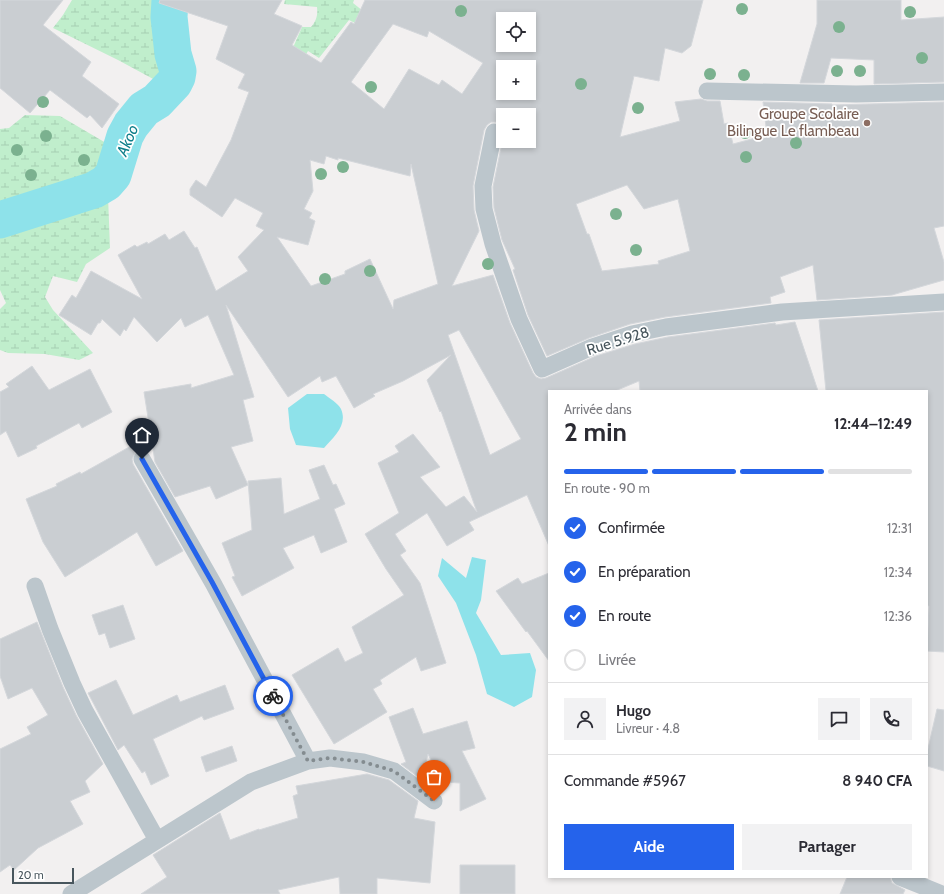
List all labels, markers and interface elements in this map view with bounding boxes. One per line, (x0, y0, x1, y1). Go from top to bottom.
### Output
map controls (496, 12, 536, 148)
button: locate (496, 12, 536, 52)
button: + (496, 60, 536, 100)
place label: Groupe Scolaire Bilingue Le flambeau (727, 105, 859, 140)
button: − (496, 108, 536, 148)
marker: Groupe Scolaire Bilingue Le flambeau (862, 118, 872, 128)
water label: Akoo (112, 122, 142, 160)
street label: Rue 5.928 (585, 323, 651, 359)
text: Arrivée dans (564, 401, 632, 417)
text: 12:44–12:49 (834, 415, 912, 433)
text: 2 min (564, 416, 627, 448)
pin (125, 418, 159, 459)
icon: home (131, 424, 153, 446)
text: En route · 90 m (564, 480, 650, 496)
icon: check (564, 517, 586, 539)
text: Confirmée (598, 519, 665, 537)
text: 12:31 (887, 520, 912, 536)
icon: check (564, 561, 586, 583)
text: En préparation (598, 563, 691, 581)
text: 12:34 (884, 564, 912, 580)
icon: check (564, 605, 586, 627)
text: En route (598, 607, 651, 625)
text: 12:36 (884, 608, 912, 624)
text: Livrée (598, 651, 636, 669)
courier (253, 676, 293, 716)
icon: bike (262, 685, 284, 707)
button: person (564, 698, 606, 740)
button: chat (818, 698, 860, 740)
button: phone (870, 698, 912, 740)
text: Hugo (616, 702, 651, 720)
text: Livreur · 4.8 (616, 720, 680, 736)
pin (417, 760, 451, 801)
icon: bag (423, 766, 445, 788)
text: Commande #5967 (564, 772, 686, 790)
text: 8 940 CFA (842, 772, 912, 790)
button: Aide (564, 824, 734, 870)
button: Partager (742, 824, 912, 870)
scale bar (12, 866, 74, 885)
text: 20 m (18, 868, 44, 882)

